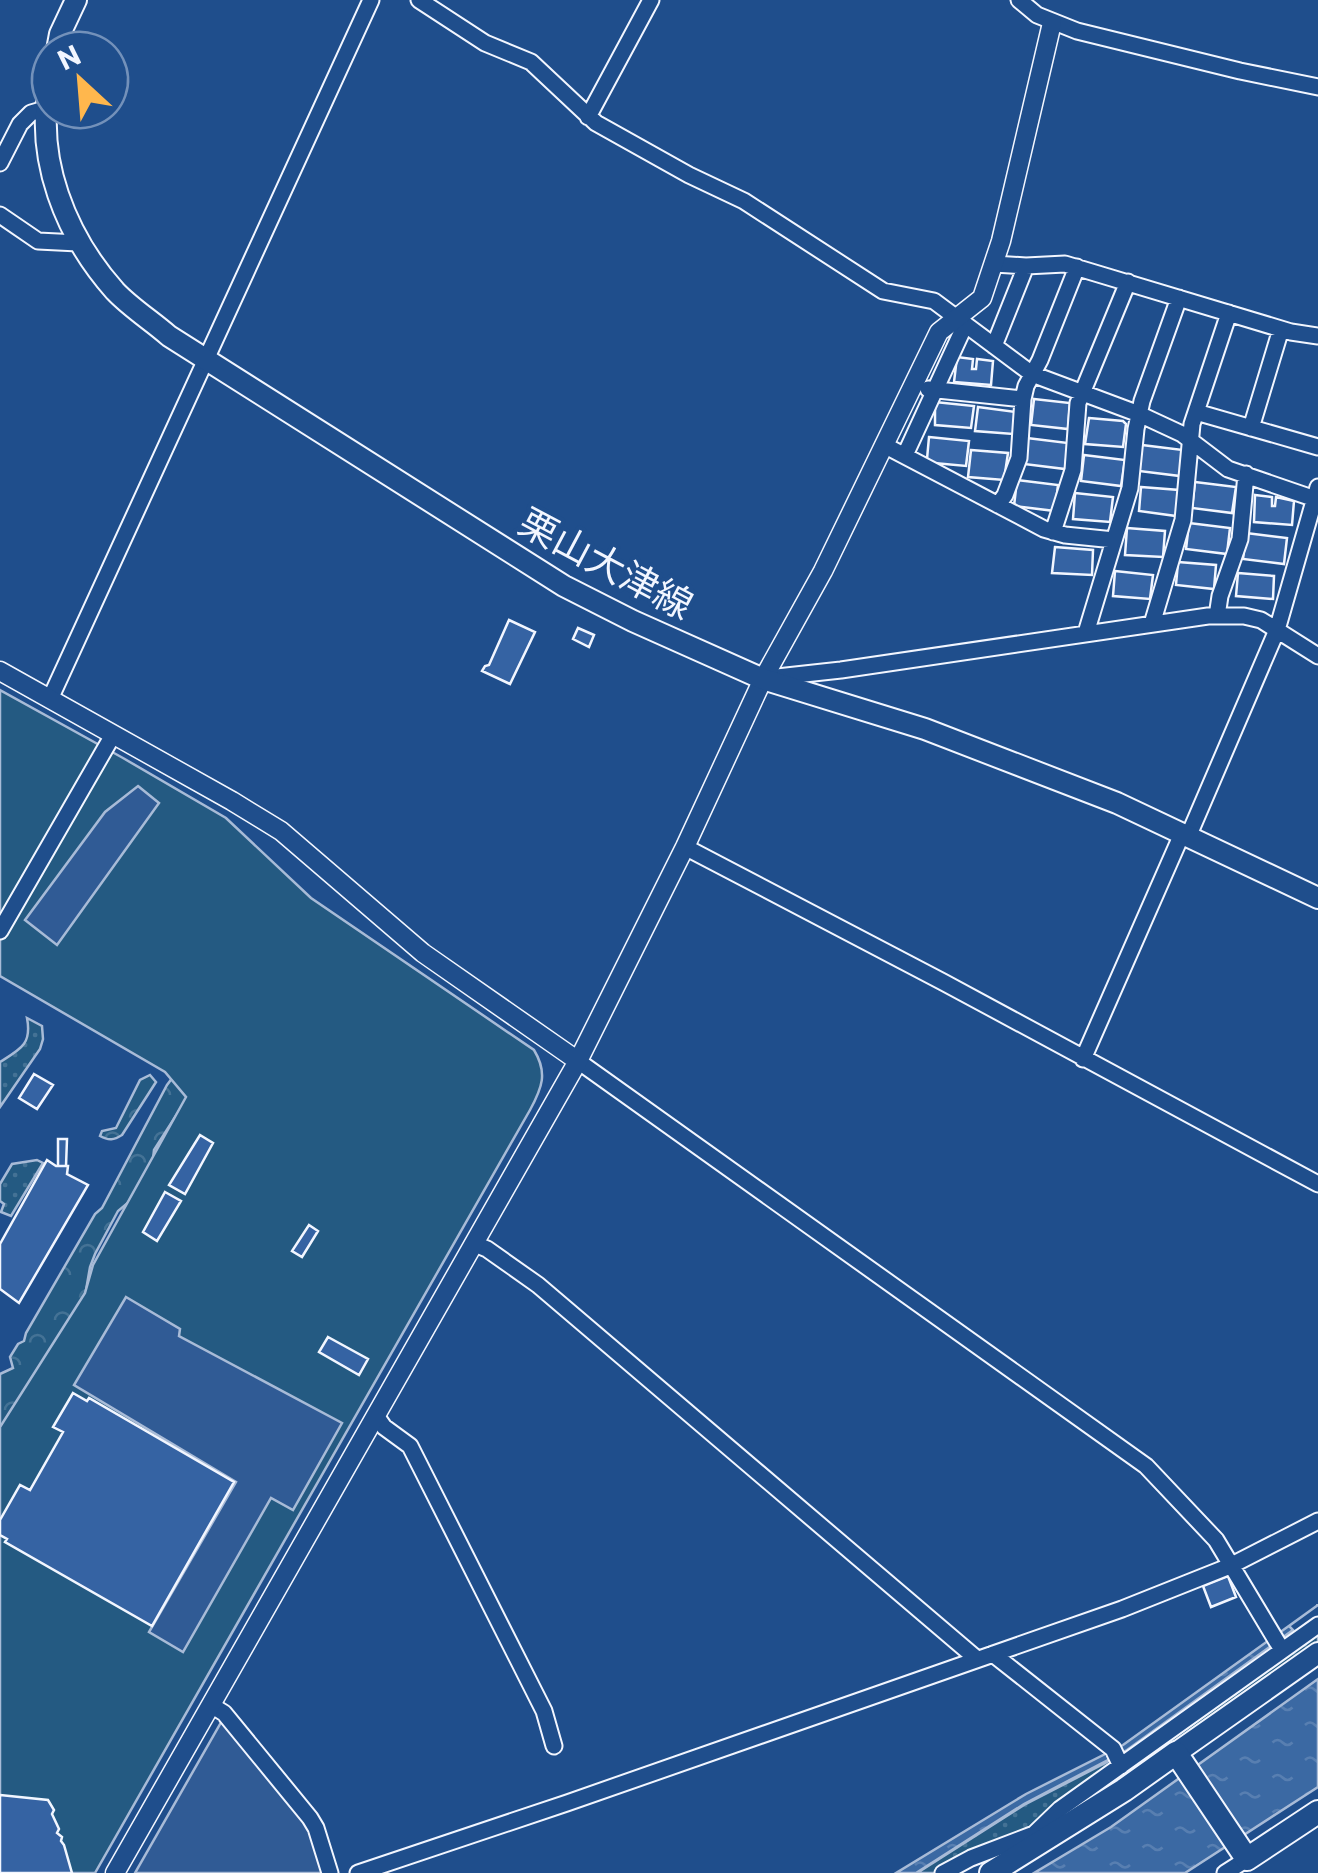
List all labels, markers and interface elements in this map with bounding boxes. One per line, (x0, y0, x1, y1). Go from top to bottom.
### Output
north arrow (30, 30, 130, 130)
text: N (52, 37, 85, 77)
street label: 栗山大津線 (512, 497, 702, 627)

